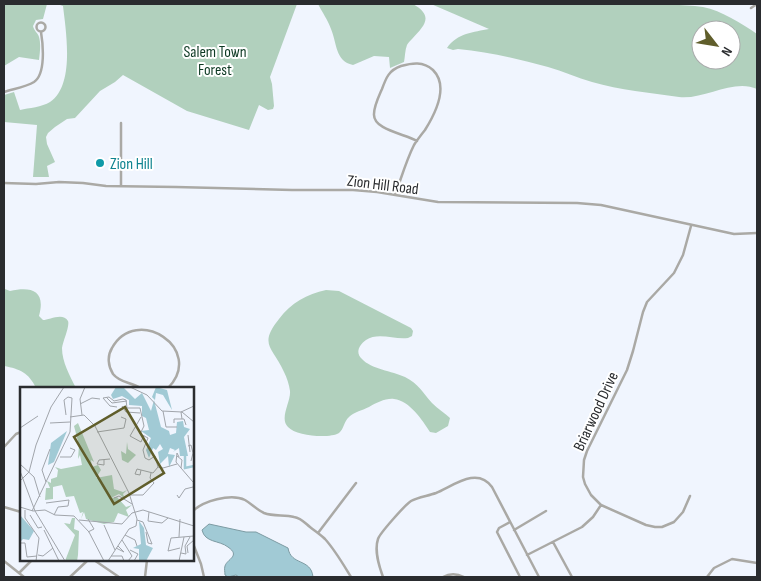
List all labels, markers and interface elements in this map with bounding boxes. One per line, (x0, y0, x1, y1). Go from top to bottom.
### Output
north arrow (691, 20, 741, 70)
park label: Salem Town Forest (183, 43, 247, 80)
text: N (718, 44, 736, 59)
place label: Zion Hill (110, 155, 153, 174)
marker: Zion Hill (94, 157, 106, 169)
street label: Zion Hill Road (346, 172, 420, 199)
street label: Briarwood Drive (570, 369, 623, 454)
inset map (20, 387, 194, 561)

